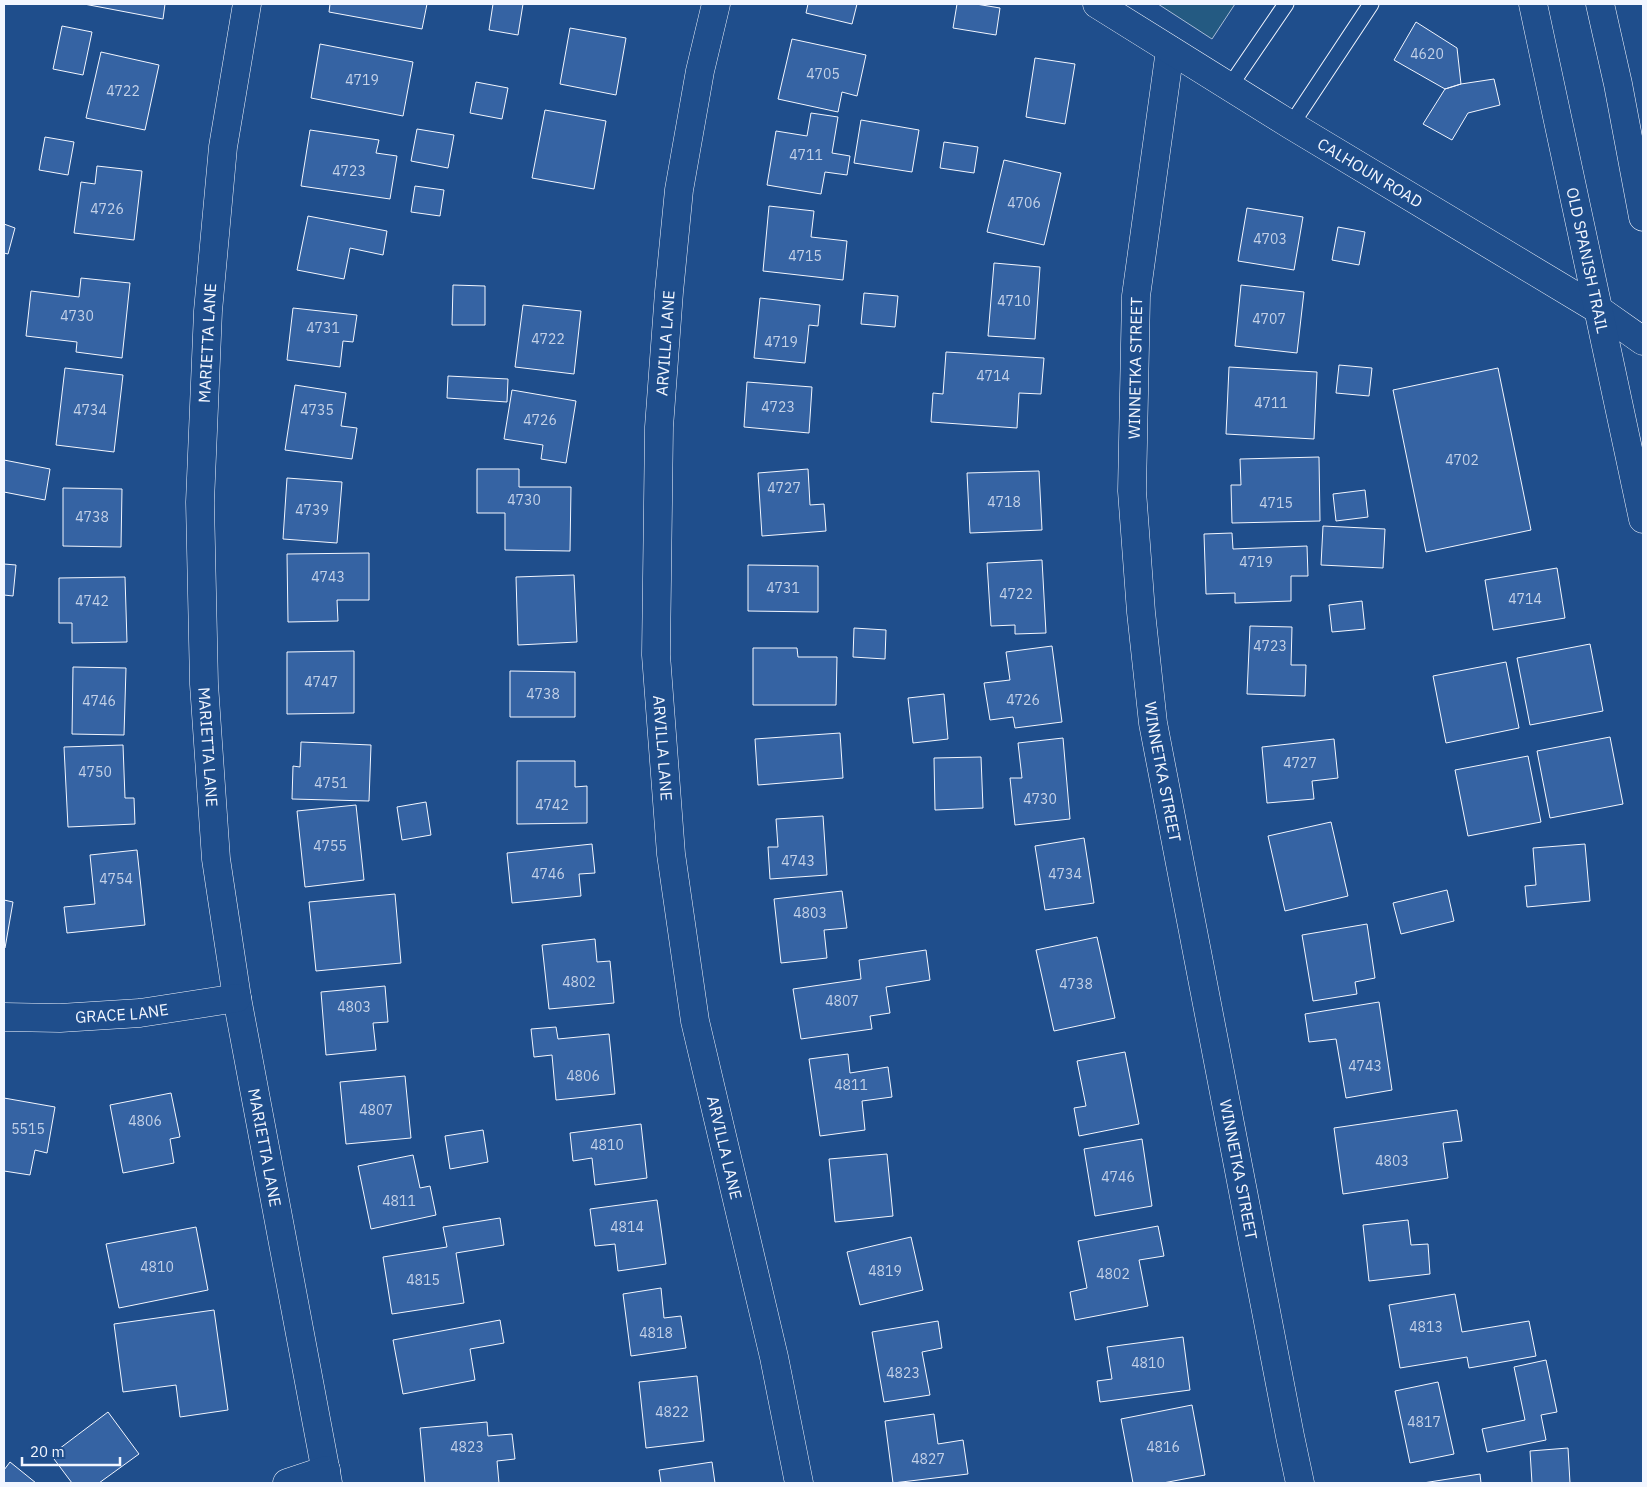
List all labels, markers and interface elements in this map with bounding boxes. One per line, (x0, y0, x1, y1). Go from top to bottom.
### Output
house number: 4620 (1410, 45, 1444, 63)
house number: 4705 (806, 65, 840, 83)
house number: 4719 (345, 71, 379, 89)
house number: 4722 (106, 82, 140, 100)
street label: CALHOUN ROAD (1314, 133, 1426, 212)
house number: 4711 (789, 146, 823, 164)
house number: 4723 (332, 162, 366, 180)
street label: OLD SPANISH TRAIL (1562, 185, 1613, 335)
house number: 4706 (1007, 194, 1041, 212)
house number: 4726 (90, 200, 124, 218)
house number: 4703 (1253, 230, 1287, 248)
house number: 4715 (788, 247, 822, 265)
street label: MARIETTA LANE (194, 283, 220, 403)
street label: ARVILLA LANE (651, 290, 679, 396)
house number: 4710 (997, 292, 1031, 310)
street label: WINNETKA STREET (1124, 297, 1146, 439)
house number: 4730 (60, 307, 94, 325)
house number: 4707 (1252, 310, 1286, 328)
house number: 4731 (306, 319, 340, 337)
house number: 4722 (531, 330, 565, 348)
house number: 4719 (764, 333, 798, 351)
house number: 4714 (976, 367, 1010, 385)
house number: 4711 (1254, 394, 1288, 412)
house number: 4723 (761, 398, 795, 416)
house number: 4734 (73, 401, 107, 419)
house number: 4735 (300, 401, 334, 419)
house number: 4726 (523, 411, 557, 429)
house number: 4702 (1445, 451, 1479, 469)
house number: 4727 (767, 479, 801, 497)
house number: 4730 (507, 491, 541, 509)
house number: 4718 (987, 493, 1021, 511)
house number: 4715 (1259, 494, 1293, 512)
house number: 4739 (295, 501, 329, 519)
house number: 4738 (75, 508, 109, 526)
house number: 4719 (1239, 553, 1273, 571)
house number: 4743 (311, 568, 345, 586)
house number: 4731 (766, 579, 800, 597)
house number: 4722 (999, 585, 1033, 603)
house number: 4714 (1508, 590, 1542, 608)
house number: 4742 (75, 592, 109, 610)
house number: 4723 (1253, 637, 1287, 655)
house number: 4747 (304, 673, 338, 691)
house number: 4738 (526, 685, 560, 703)
street label: MARIETTA LANE (194, 686, 222, 808)
house number: 4726 (1006, 691, 1040, 709)
house number: 4746 (82, 692, 116, 710)
street label: ARVILLA LANE (649, 695, 677, 802)
street label: WINNETKA STREET (1141, 701, 1186, 844)
house number: 4727 (1283, 754, 1317, 772)
house number: 4750 (78, 763, 112, 781)
house number: 4751 (314, 774, 348, 792)
house number: 4730 (1023, 790, 1057, 808)
house number: 4742 (535, 796, 569, 814)
house number: 4755 (313, 837, 347, 855)
house number: 4743 (781, 852, 815, 870)
house number: 4746 (531, 865, 565, 883)
house number: 4734 (1048, 865, 1082, 883)
house number: 4754 (99, 870, 133, 888)
house number: 4803 (793, 904, 827, 922)
house number: 4802 (562, 973, 596, 991)
house number: 4738 (1059, 975, 1093, 993)
house number: 4807 (825, 992, 859, 1010)
house number: 4803 (337, 998, 371, 1016)
street label: GRACE LANE (74, 999, 170, 1027)
house number: 4743 (1348, 1057, 1382, 1075)
house number: 4806 (566, 1067, 600, 1085)
house number: 4811 (834, 1076, 868, 1094)
street label: MARIETTA LANE (244, 1087, 286, 1208)
street label: ARVILLA LANE (703, 1094, 747, 1202)
street label: WINNETKA STREET (1216, 1098, 1262, 1241)
house number: 4807 (359, 1101, 393, 1119)
house number: 4806 (128, 1112, 162, 1130)
house number: 5515 (11, 1120, 45, 1138)
house number: 4810 (590, 1136, 624, 1154)
house number: 4803 (1375, 1152, 1409, 1170)
house number: 4746 (1101, 1168, 1135, 1186)
house number: 4811 (382, 1192, 416, 1210)
house number: 4814 (610, 1218, 644, 1236)
house number: 4810 (140, 1258, 174, 1276)
house number: 4819 (868, 1262, 902, 1280)
house number: 4802 (1096, 1265, 1130, 1283)
house number: 4815 (406, 1271, 440, 1289)
house number: 4813 (1409, 1318, 1443, 1336)
house number: 4818 (639, 1324, 673, 1342)
house number: 4810 (1131, 1354, 1165, 1372)
house number: 4823 (886, 1364, 920, 1382)
house number: 4822 (655, 1403, 689, 1421)
house number: 4817 (1407, 1413, 1441, 1431)
scale bar (22, 1434, 120, 1466)
house number: 4823 (450, 1438, 484, 1456)
house number: 4816 (1146, 1438, 1180, 1456)
text: 20 m (30, 1442, 65, 1461)
house number: 4827 (911, 1450, 945, 1468)

